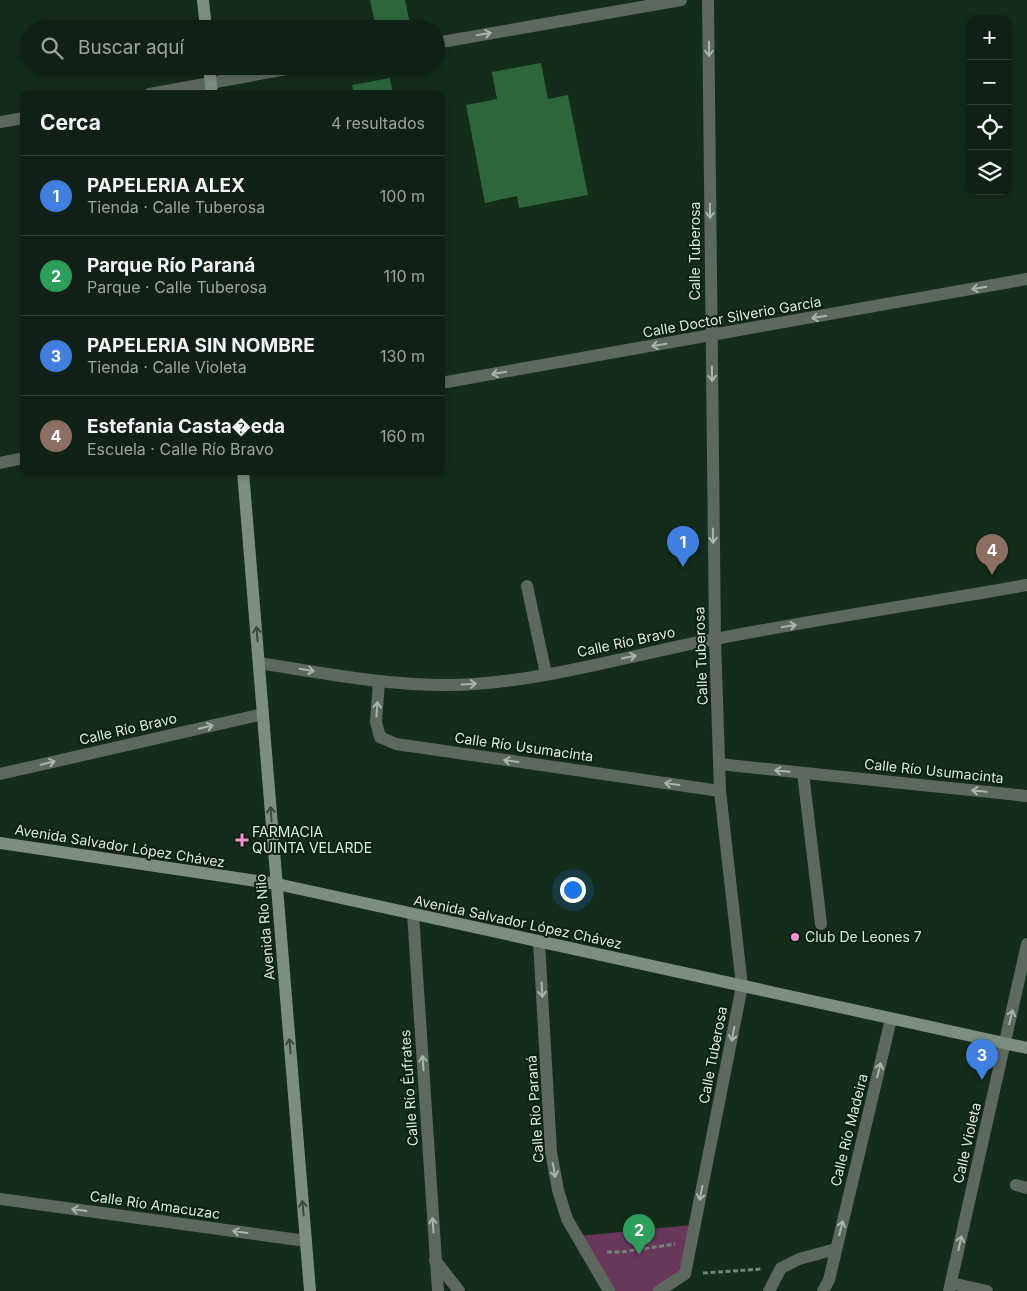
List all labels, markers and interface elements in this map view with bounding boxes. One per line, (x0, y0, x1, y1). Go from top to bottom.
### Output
map controls (967, 15, 1012, 195)
button: + (967, 15, 1012, 60)
search box (20, 20, 445, 75)
one-way arrow (476, 29, 492, 39)
icon: search (38, 34, 66, 62)
text: Buscar aquí (78, 36, 184, 59)
one-way arrow (704, 40, 714, 56)
button: − (967, 60, 1012, 105)
button: locate (967, 105, 1012, 150)
text: Cerca (40, 110, 101, 135)
text: 4 resultados (331, 113, 425, 133)
button: layers (967, 150, 1012, 195)
text: PAPELERIA ALEX (87, 174, 245, 197)
text: 1 (53, 186, 59, 206)
text: 100 m (380, 186, 425, 206)
text: Tienda · Calle Tuberosa (87, 197, 265, 217)
street label: Calle Tuberosa (686, 202, 703, 300)
one-way arrow (705, 202, 715, 219)
text: Parque Río Paraná (87, 254, 255, 277)
text: 2 (51, 266, 61, 286)
text: 110 m (383, 266, 425, 286)
text: Parque · Calle Tuberosa (87, 277, 267, 297)
one-way arrow (971, 283, 987, 293)
street label: Calle Doctor Silverio García (641, 292, 822, 341)
one-way arrow (812, 312, 828, 322)
text: PAPELERIA SIN NOMBRE (87, 334, 315, 357)
one-way arrow (651, 341, 667, 351)
text: 3 (51, 346, 61, 366)
text: 130 m (380, 346, 425, 366)
text: Tienda · Calle Violeta (87, 357, 247, 377)
one-way arrow (707, 365, 716, 381)
one-way arrow (491, 368, 507, 378)
text: Estefania Casta�eda (87, 415, 285, 438)
text: 4 (51, 426, 61, 446)
text: 160 m (380, 426, 425, 446)
text: Escuela · Calle Río Bravo (87, 439, 274, 459)
pin: 1 (667, 526, 699, 567)
one-way arrow (709, 528, 718, 544)
pin: 4 (976, 534, 1008, 575)
street label: Calle Tuberosa (690, 606, 711, 706)
one-way arrow (780, 621, 796, 631)
street label: Calle Río Bravo (575, 623, 676, 660)
one-way arrow (252, 627, 262, 643)
one-way arrow (621, 652, 637, 661)
one-way arrow (299, 666, 315, 676)
one-way arrow (461, 679, 477, 688)
one-way arrow (372, 701, 382, 717)
street label: Calle Río Bravo (77, 709, 178, 748)
one-way arrow (198, 722, 214, 731)
street label: Calle Río Usumacinta (454, 728, 595, 765)
one-way arrow (504, 755, 520, 765)
street label: Calle Río Usumacinta (864, 755, 1005, 786)
one-way arrow (39, 758, 55, 767)
one-way arrow (774, 766, 790, 776)
one-way arrow (665, 779, 681, 789)
one-way arrow (971, 786, 987, 795)
one-way arrow (267, 806, 276, 822)
street label: Avenida Salvador López Chávez (14, 820, 226, 871)
place label: FARMACIA QUINTA VELARDE (252, 823, 372, 856)
marker: FARMACIA QUINTA VELARDE (236, 834, 248, 846)
street label: Avenida Río Nilo (251, 873, 278, 981)
your location (560, 877, 586, 903)
street label: Avenida Salvador López Chávez (412, 891, 624, 952)
place label: Club De Leones 7 (805, 928, 922, 945)
marker: Club De Leones 7 (789, 931, 801, 943)
one-way arrow (537, 982, 546, 998)
street label: Calle Tuberosa (695, 1005, 730, 1105)
one-way arrow (1007, 1009, 1016, 1025)
one-way arrow (728, 1026, 737, 1042)
street label: Calle Río Éufrates (396, 1029, 421, 1147)
one-way arrow (285, 1038, 294, 1054)
pin: 3 (966, 1039, 998, 1080)
one-way arrow (418, 1055, 427, 1071)
street label: Calle Río Paraná (522, 1055, 547, 1163)
one-way arrow (875, 1062, 884, 1078)
street label: Calle Río Madeira (826, 1072, 871, 1188)
street label: Calle Violeta (949, 1101, 984, 1185)
one-way arrow (550, 1161, 560, 1177)
one-way arrow (696, 1185, 706, 1201)
street label: Calle Río Amacuzac (89, 1187, 221, 1222)
one-way arrow (298, 1200, 308, 1216)
one-way arrow (71, 1205, 87, 1215)
pin: 2 (623, 1214, 655, 1255)
one-way arrow (429, 1217, 438, 1233)
one-way arrow (837, 1220, 846, 1236)
one-way arrow (232, 1227, 248, 1237)
one-way arrow (956, 1236, 965, 1252)

